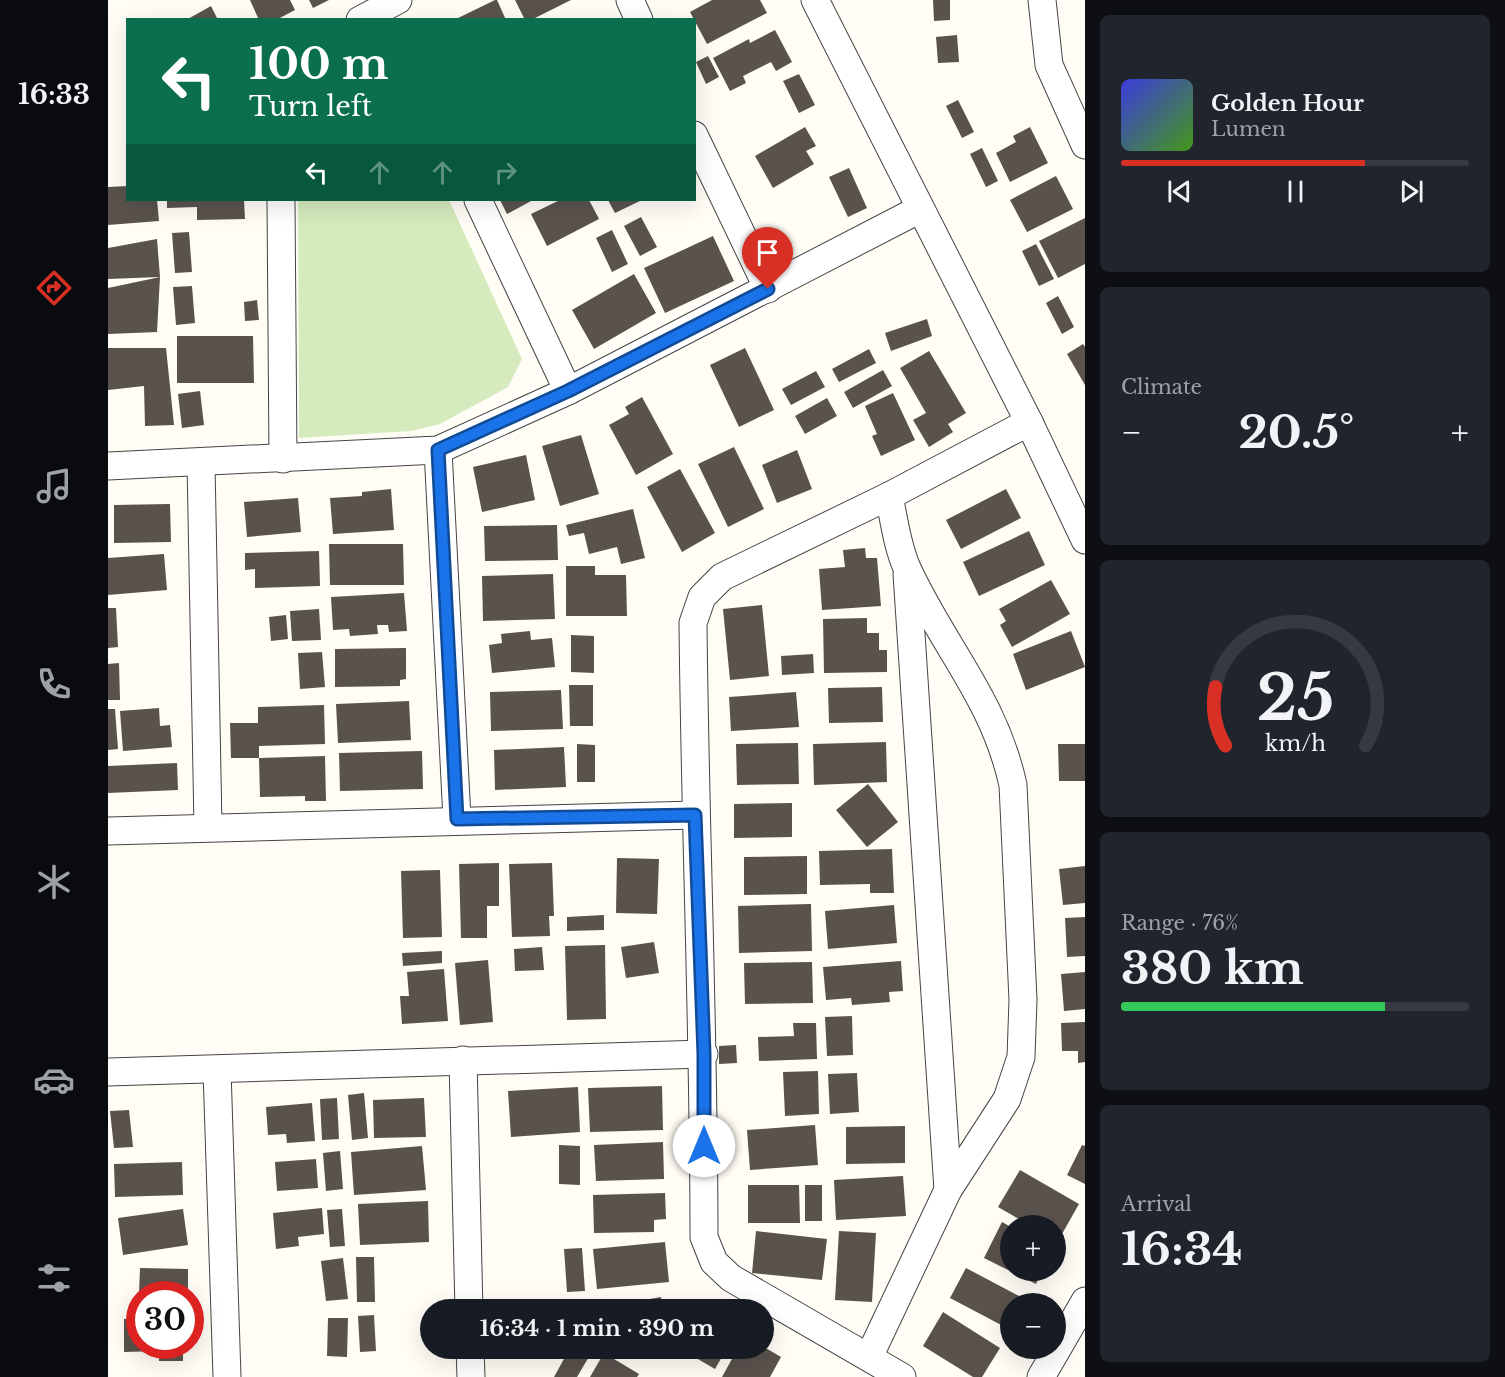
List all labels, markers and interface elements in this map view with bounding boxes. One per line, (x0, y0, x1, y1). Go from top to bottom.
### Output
text: 100 m (249, 38, 388, 90)
icon: left (150, 42, 228, 120)
text: 16:33 (18, 78, 90, 111)
text: Turn left (249, 90, 372, 123)
text: Golden Hour (1211, 90, 1364, 117)
text: Lumen (1211, 117, 1286, 141)
icon: left (300, 156, 333, 189)
icon: ahead (363, 156, 396, 189)
icon: ahead (426, 156, 459, 189)
icon: right (489, 156, 522, 189)
icon: previous (1163, 175, 1196, 208)
icon: pause (1279, 175, 1312, 208)
icon: next (1395, 175, 1428, 208)
pin (742, 227, 793, 289)
icon: arrive (751, 236, 784, 269)
icon: directions (33, 267, 75, 309)
text: Climate (1121, 375, 1202, 399)
text: 20.5° (1238, 404, 1354, 460)
text: − (1121, 412, 1142, 453)
text: + (1451, 412, 1469, 453)
icon: music (33, 465, 75, 507)
text: 25 (1256, 659, 1334, 737)
icon: phone (33, 663, 75, 705)
text: km/h (1265, 730, 1326, 757)
icon: climate (33, 861, 75, 903)
text: Range · 76% (1121, 911, 1238, 935)
text: 380 km (1121, 940, 1304, 996)
icon: car (33, 1059, 75, 1101)
position arrow (672, 1114, 736, 1178)
text: Arrival (1121, 1192, 1192, 1216)
map controls (1000, 1215, 1066, 1359)
button: + (1000, 1215, 1066, 1281)
text: 16:34 (1121, 1221, 1242, 1277)
icon: filters (33, 1257, 75, 1299)
speed limit sign: 30 (126, 1281, 204, 1359)
button: − (1000, 1293, 1066, 1359)
text: 16:34 · 1 min · 390 m (480, 1315, 714, 1342)

